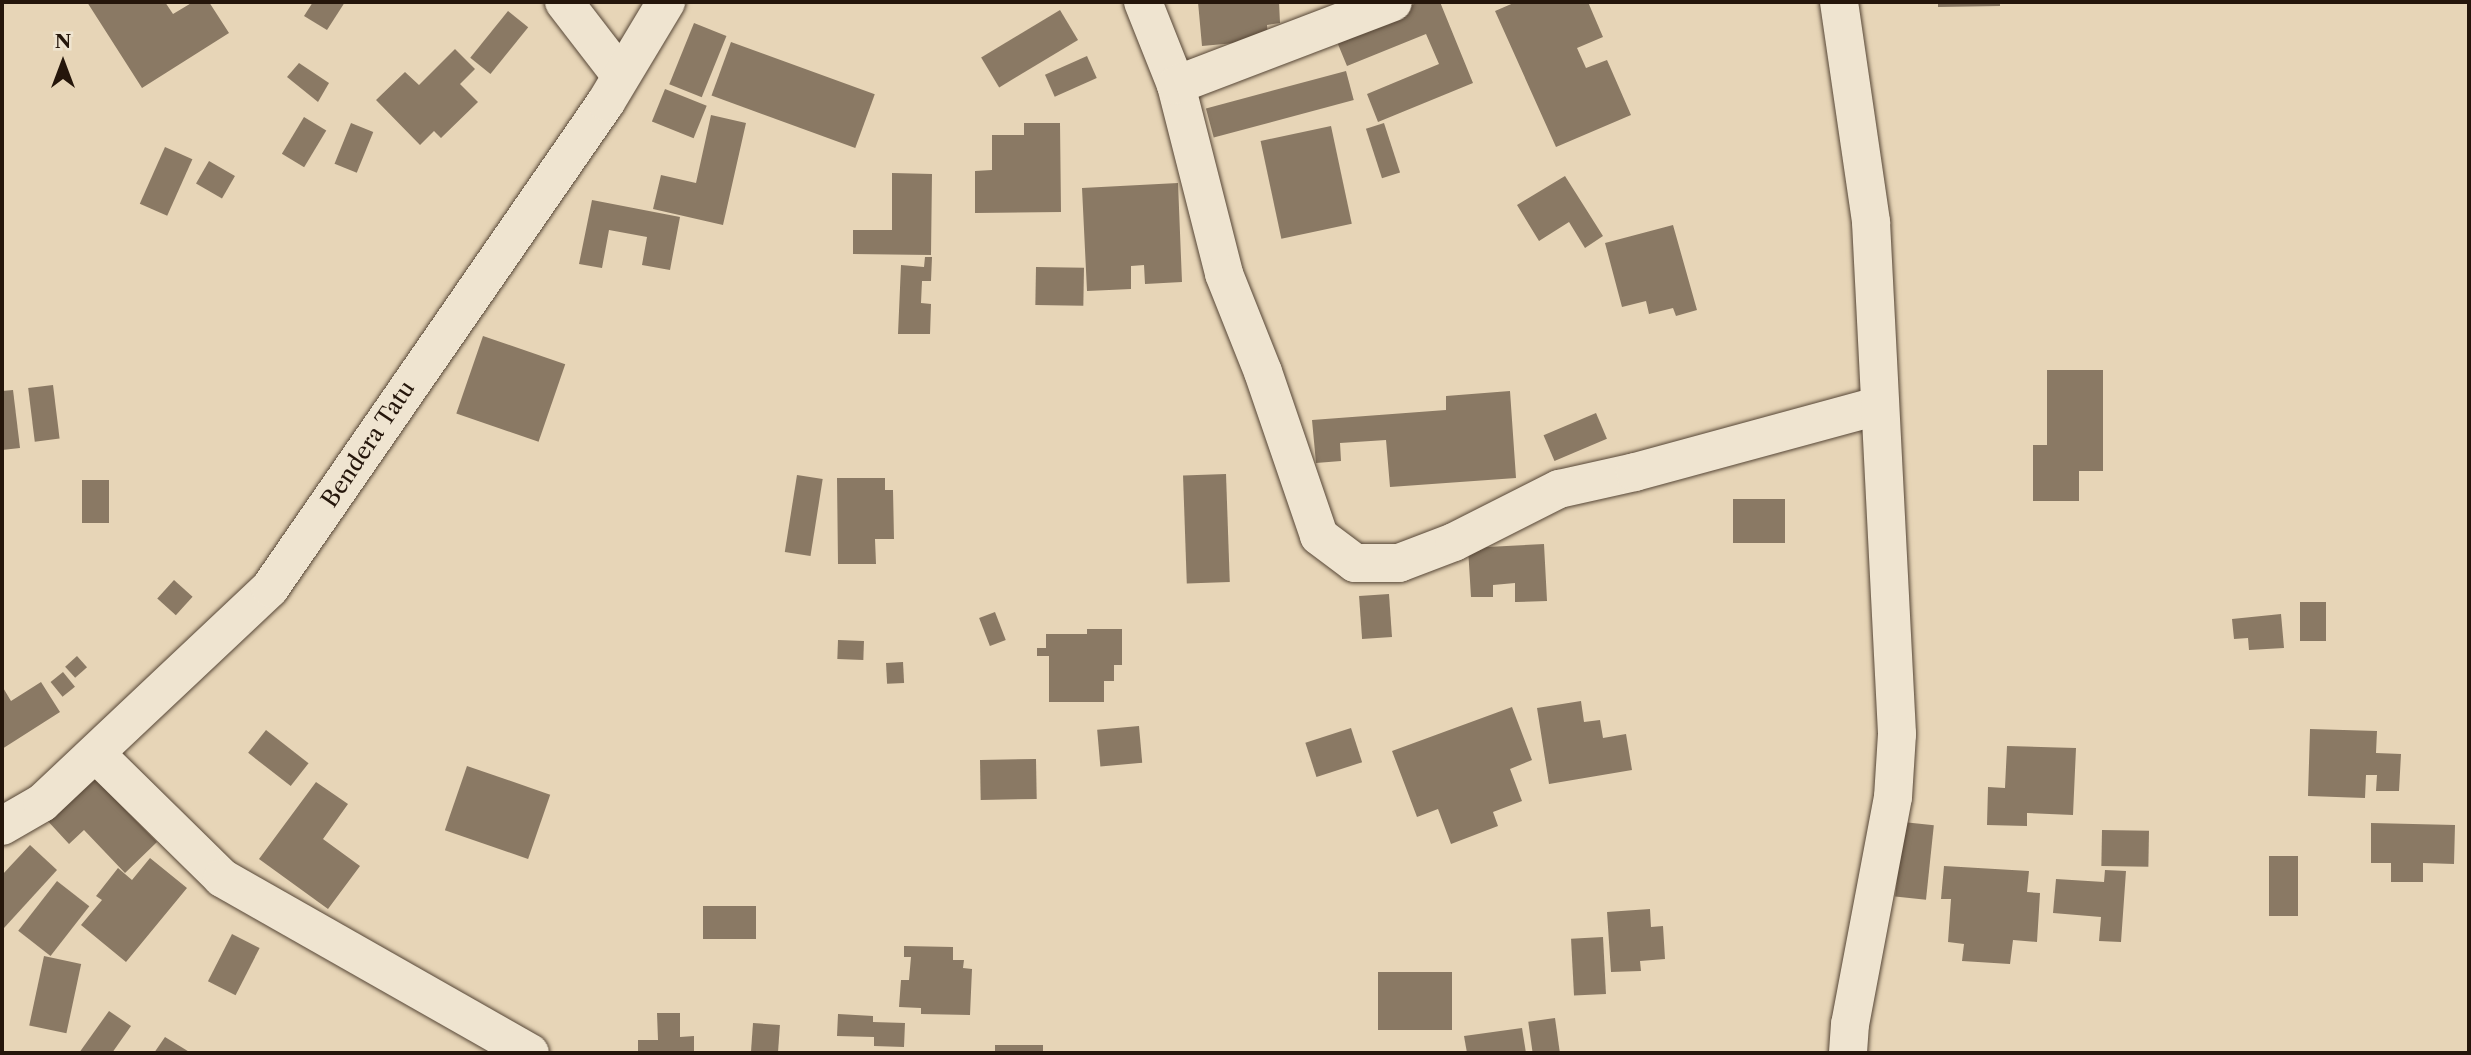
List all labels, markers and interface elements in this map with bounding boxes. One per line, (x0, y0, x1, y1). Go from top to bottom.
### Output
north arrow (28, 28, 98, 98)
text: N (55, 30, 71, 53)
street label: Bendera Tatu (315, 375, 421, 513)

